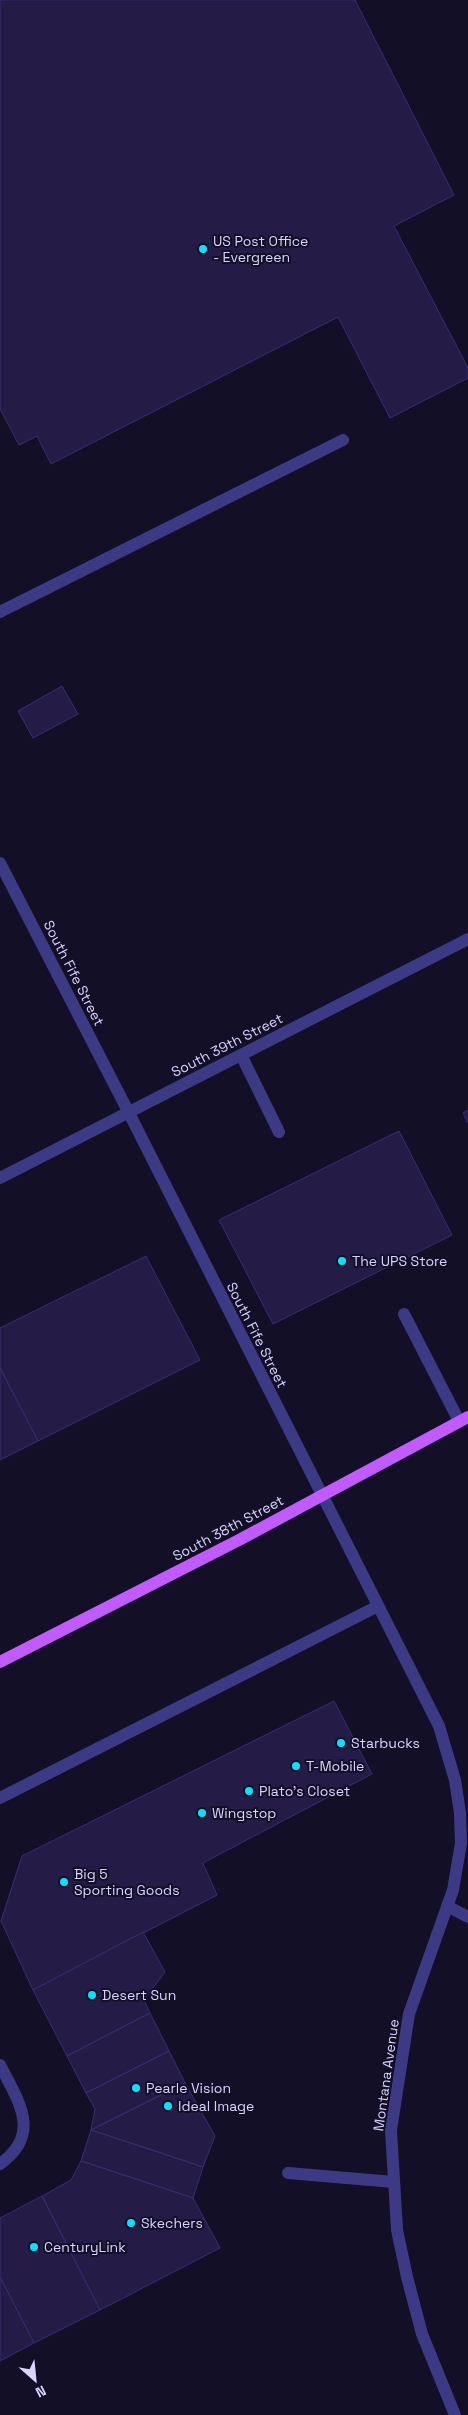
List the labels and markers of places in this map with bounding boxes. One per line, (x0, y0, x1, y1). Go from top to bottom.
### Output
place label: US Post Office - Evergreen (213, 232, 308, 266)
marker: US Post Office - Evergreen (197, 243, 209, 255)
place label: The UPS Store (352, 1252, 447, 1270)
marker: The UPS Store (336, 1255, 348, 1267)
place label: Starbucks (351, 1734, 420, 1752)
marker: Starbucks (335, 1737, 347, 1749)
place label: T-Mobile (306, 1757, 364, 1775)
marker: T-Mobile (290, 1760, 302, 1772)
place label: Plato's Closet (259, 1782, 350, 1800)
marker: Plato's Closet (243, 1785, 255, 1797)
place label: Wingstop (212, 1804, 276, 1822)
marker: Wingstop (196, 1807, 208, 1819)
place label: Big 5 Sporting Goods (74, 1865, 180, 1899)
marker: Big 5 Sporting Goods (58, 1876, 70, 1888)
place label: Desert Sun (102, 1986, 176, 2004)
marker: Desert Sun (86, 1989, 98, 2001)
place label: Pearle Vision (146, 2079, 231, 2097)
marker: Pearle Vision (130, 2082, 142, 2094)
place label: Ideal Image (178, 2097, 254, 2115)
marker: Ideal Image (162, 2100, 174, 2112)
place label: Skechers (141, 2214, 203, 2232)
marker: Skechers (125, 2217, 137, 2229)
place label: CenturyLink (44, 2238, 126, 2256)
marker: CenturyLink (28, 2241, 40, 2253)

